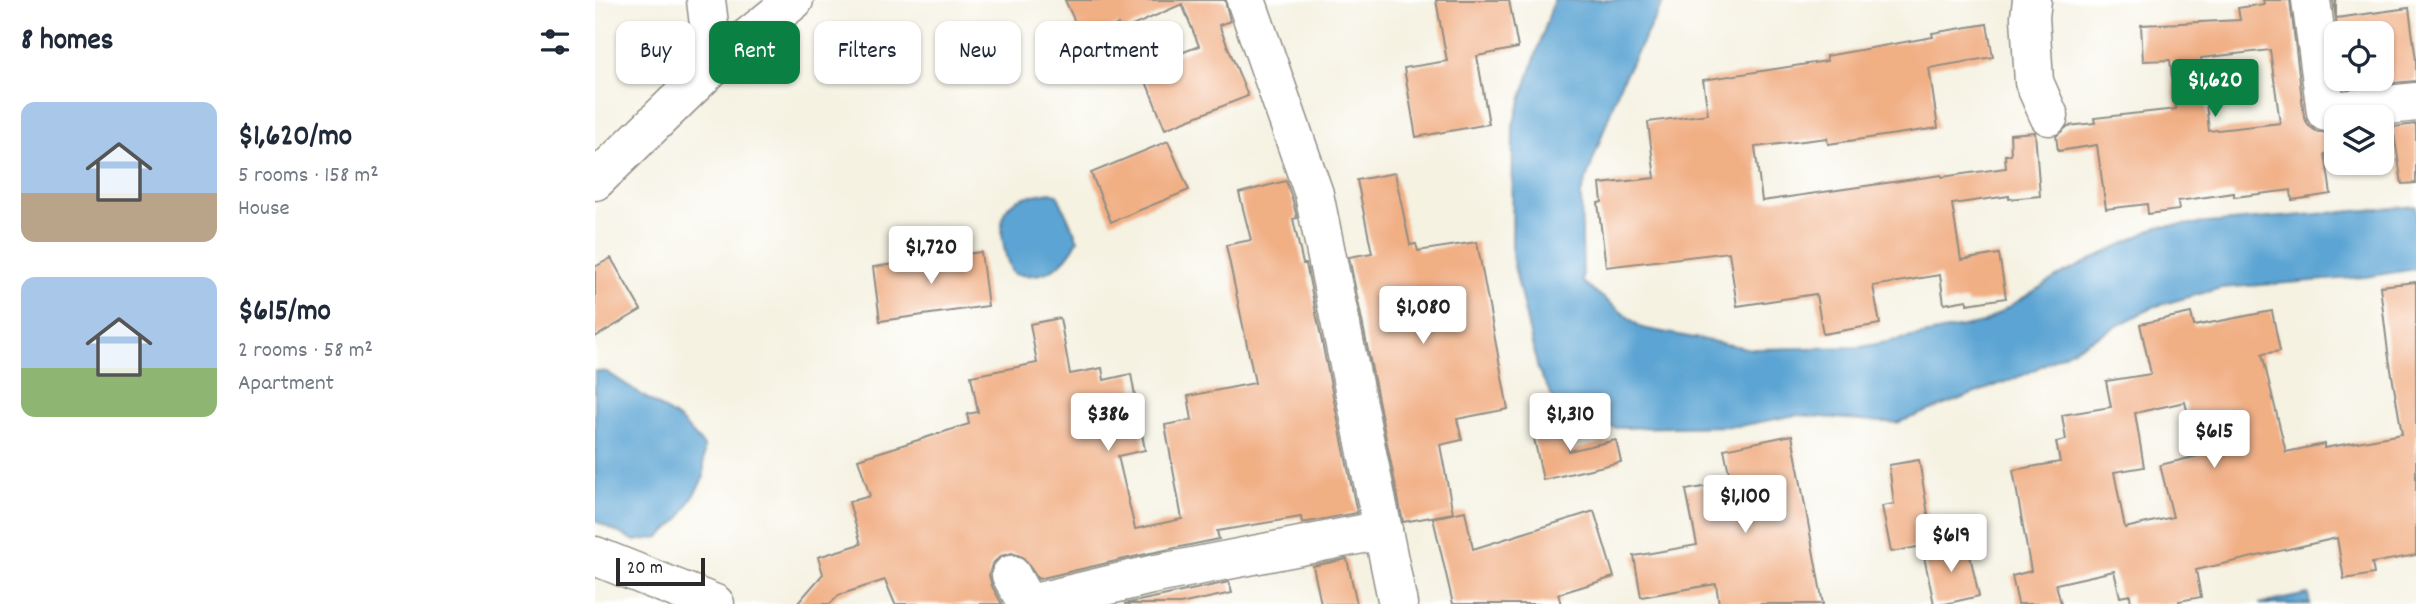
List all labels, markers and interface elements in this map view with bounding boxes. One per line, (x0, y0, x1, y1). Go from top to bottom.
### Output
text: 8 homes (21, 21, 113, 64)
chip: Buy (616, 21, 695, 84)
chip: Rent (709, 21, 800, 84)
chip: Filters (814, 21, 921, 84)
chip: New (935, 21, 1021, 84)
chip: Apartment (1035, 21, 1183, 84)
map controls (2324, 21, 2394, 175)
button: locate (2324, 21, 2394, 91)
icon: filters (536, 23, 574, 61)
pin: $1,620 (2158, 60, 2272, 119)
text: $1,620 (2188, 65, 2242, 98)
button: layers (2324, 105, 2394, 175)
text: $1,620/mo (238, 117, 352, 160)
icon: home (77, 130, 161, 214)
text: 5 rooms · 158 m² (238, 160, 379, 193)
text: House (238, 193, 290, 226)
pin: $1,720 (874, 226, 988, 286)
text: $1,720 (905, 232, 957, 265)
pin: $1,080 (1366, 286, 1480, 346)
text: $615/mo (238, 292, 331, 335)
text: $1,080 (1395, 292, 1451, 325)
icon: home (77, 305, 161, 389)
text: 2 rooms · 58 m² (238, 335, 373, 368)
text: Apartment (238, 368, 334, 401)
pin: $386 (1067, 393, 1149, 453)
pin: $1,310 (1513, 393, 1627, 453)
text: $386 (1087, 399, 1129, 432)
text: $1,310 (1546, 399, 1594, 432)
pin: $615 (2173, 410, 2255, 470)
text: $615 (2195, 416, 2233, 449)
pin: $1,100 (1688, 476, 1802, 535)
text: $1,100 (1719, 481, 1771, 514)
pin: $619 (1910, 514, 1992, 574)
text: $619 (1932, 520, 1970, 553)
scale bar (616, 555, 705, 587)
text: 20 m (627, 556, 663, 583)

